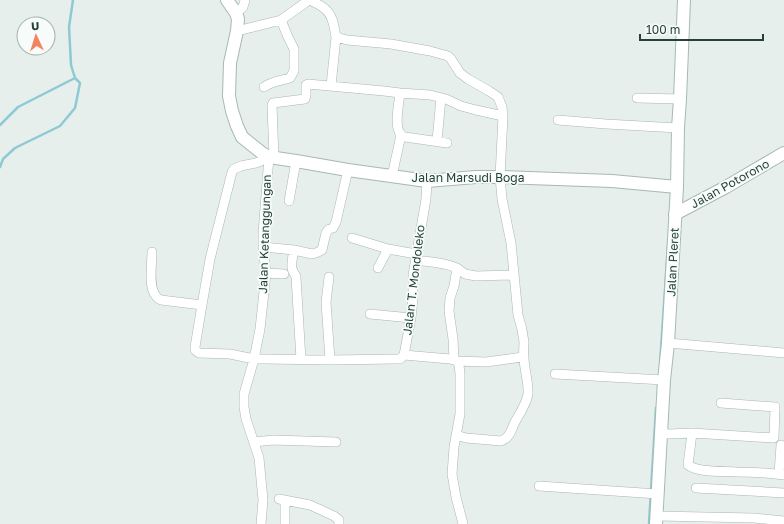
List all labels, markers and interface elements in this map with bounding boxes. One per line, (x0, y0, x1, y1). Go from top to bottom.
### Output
north arrow (16, 16, 56, 56)
scale bar (640, 16, 763, 42)
text: U (31, 19, 40, 32)
text: 100 m (646, 22, 680, 37)
street label: Jalan Potorono (688, 156, 772, 211)
street label: Jalan Marsudi Boga (412, 170, 524, 185)
street label: Jalan Ketanggungan (255, 174, 274, 294)
street label: Jalan T. Mondoleko (399, 224, 428, 336)
street label: Jalan Pleret (663, 227, 682, 297)

